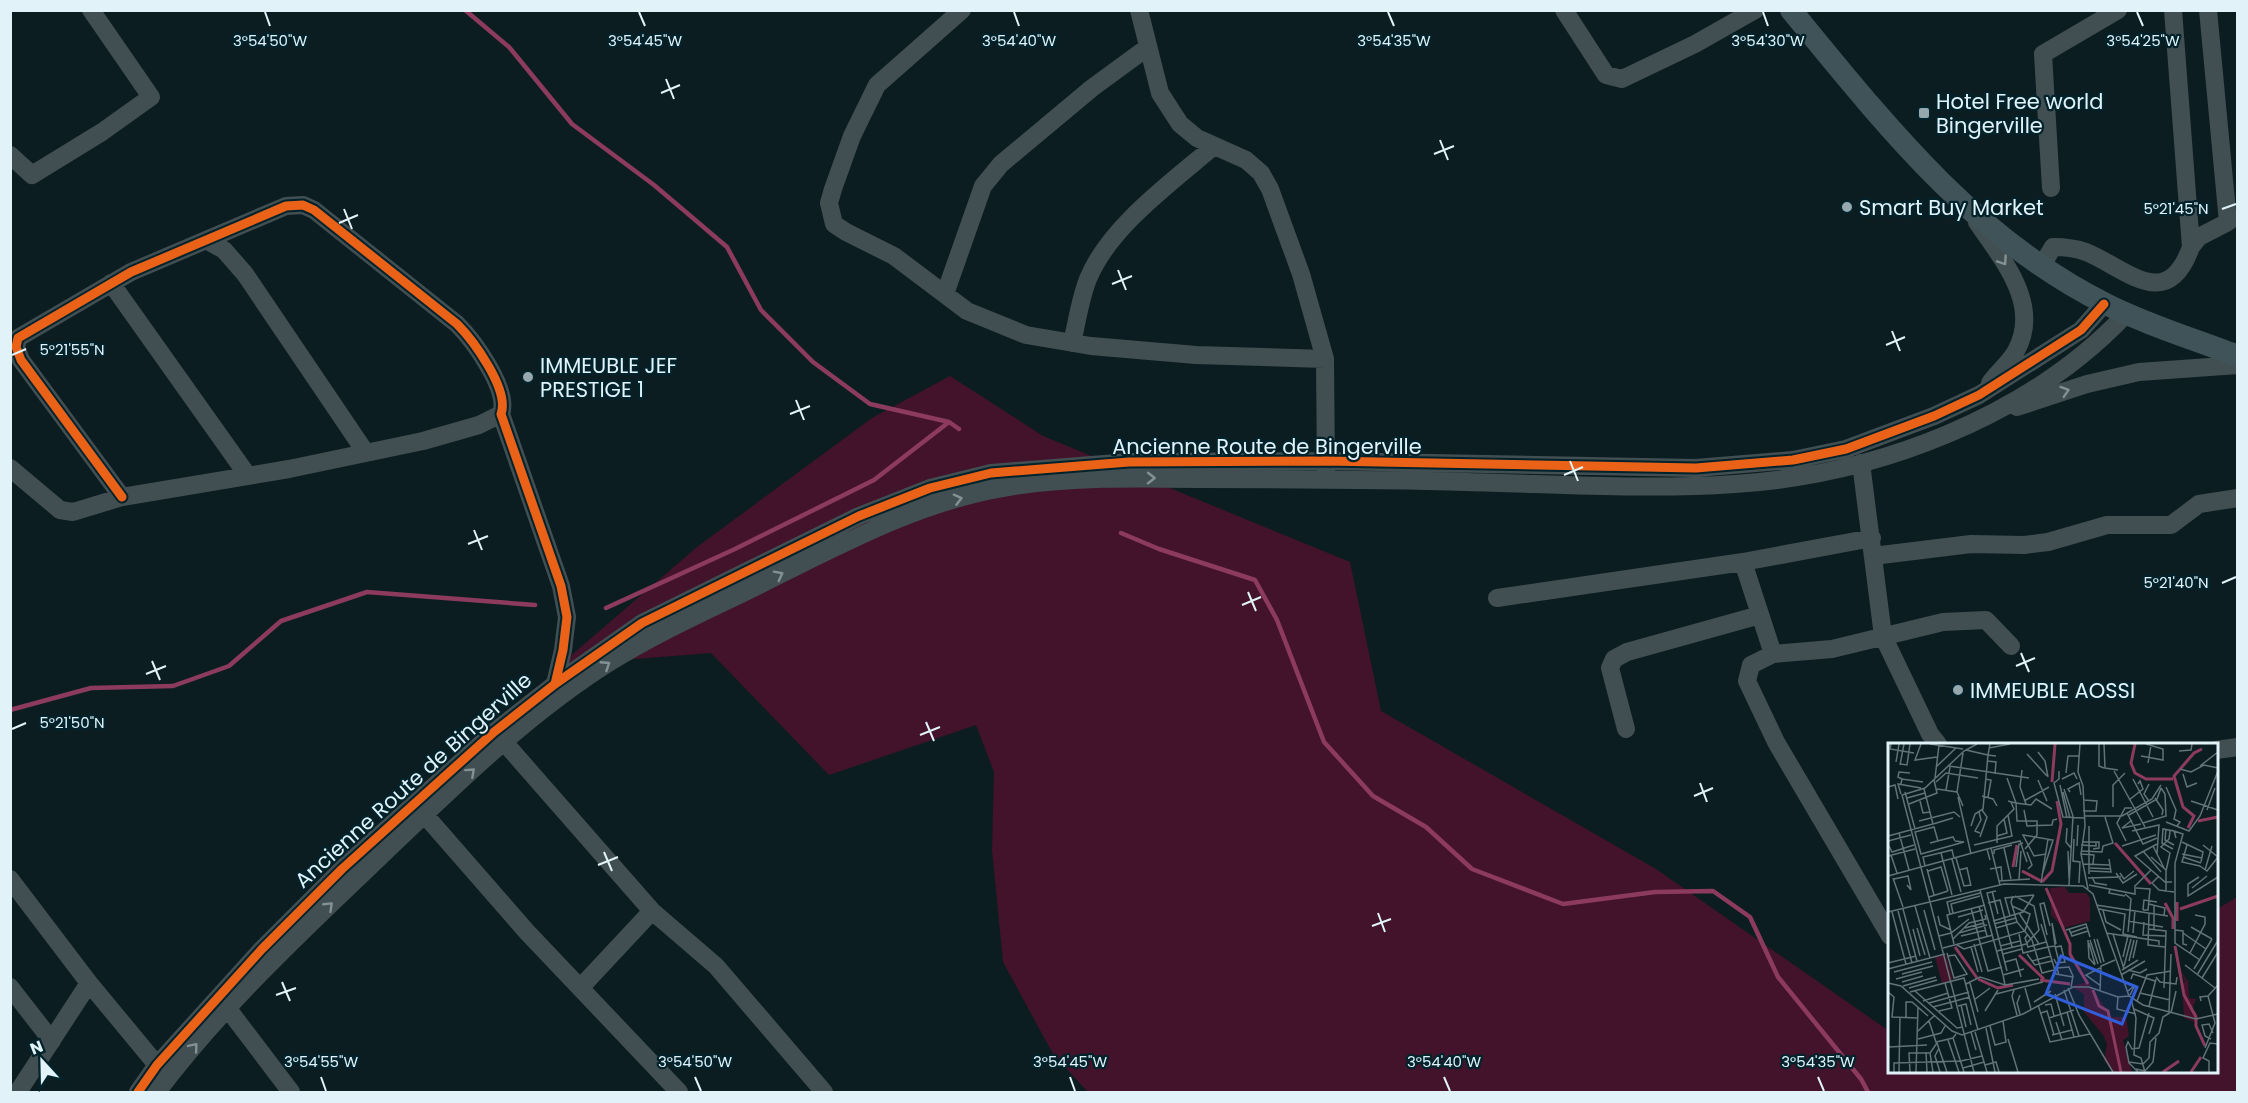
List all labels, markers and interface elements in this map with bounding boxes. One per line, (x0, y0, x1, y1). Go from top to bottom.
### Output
text: 3°54'50"W (233, 30, 307, 51)
text: 3°54'45"W (608, 30, 682, 51)
text: 3°54'40"W (982, 30, 1056, 51)
text: 3°54'35"W (1357, 30, 1431, 51)
text: 3°54'30"W (1731, 30, 1805, 51)
text: 3°54'25"W (2106, 30, 2180, 51)
place label: Hotel Free world Bingerville (1936, 87, 2103, 140)
marker: Hotel Free world Bingerville (1917, 106, 1931, 120)
place label: Smart Buy Market (1859, 193, 2044, 222)
text: 5°21'45"N (2143, 198, 2209, 219)
marker: Smart Buy Market (1840, 200, 1854, 214)
one-way arrow (1996, 255, 2007, 266)
text: 5°21'55"N (39, 339, 105, 360)
place label: IMMEUBLE JEF PRESTIGE 1 (540, 351, 677, 404)
marker: IMMEUBLE JEF PRESTIGE 1 (521, 370, 535, 384)
one-way arrow (2059, 386, 2070, 398)
street label: Ancienne Route de Bingerville (1112, 432, 1422, 461)
one-way arrow (1147, 472, 1156, 484)
one-way arrow (953, 494, 963, 507)
one-way arrow (773, 571, 784, 583)
text: 5°21'40"N (2143, 572, 2209, 593)
one-way arrow (599, 661, 610, 672)
street label: Ancienne Route de Bingerville (288, 666, 538, 894)
place label: IMMEUBLE AOSSI (1970, 676, 2135, 705)
marker: IMMEUBLE AOSSI (1951, 683, 1965, 697)
text: 5°21'50"N (39, 712, 105, 733)
inset map (1888, 743, 2218, 1073)
one-way arrow (464, 768, 474, 779)
one-way arrow (322, 902, 332, 913)
north arrow (12, 1031, 72, 1091)
text: N (27, 1035, 46, 1060)
one-way arrow (187, 1043, 198, 1054)
text: 3°54'55"W (284, 1051, 358, 1072)
text: 3°54'50"W (658, 1051, 732, 1072)
text: 3°54'45"W (1033, 1051, 1107, 1072)
text: 3°54'40"W (1407, 1051, 1481, 1072)
text: 3°54'35"W (1781, 1051, 1855, 1072)

